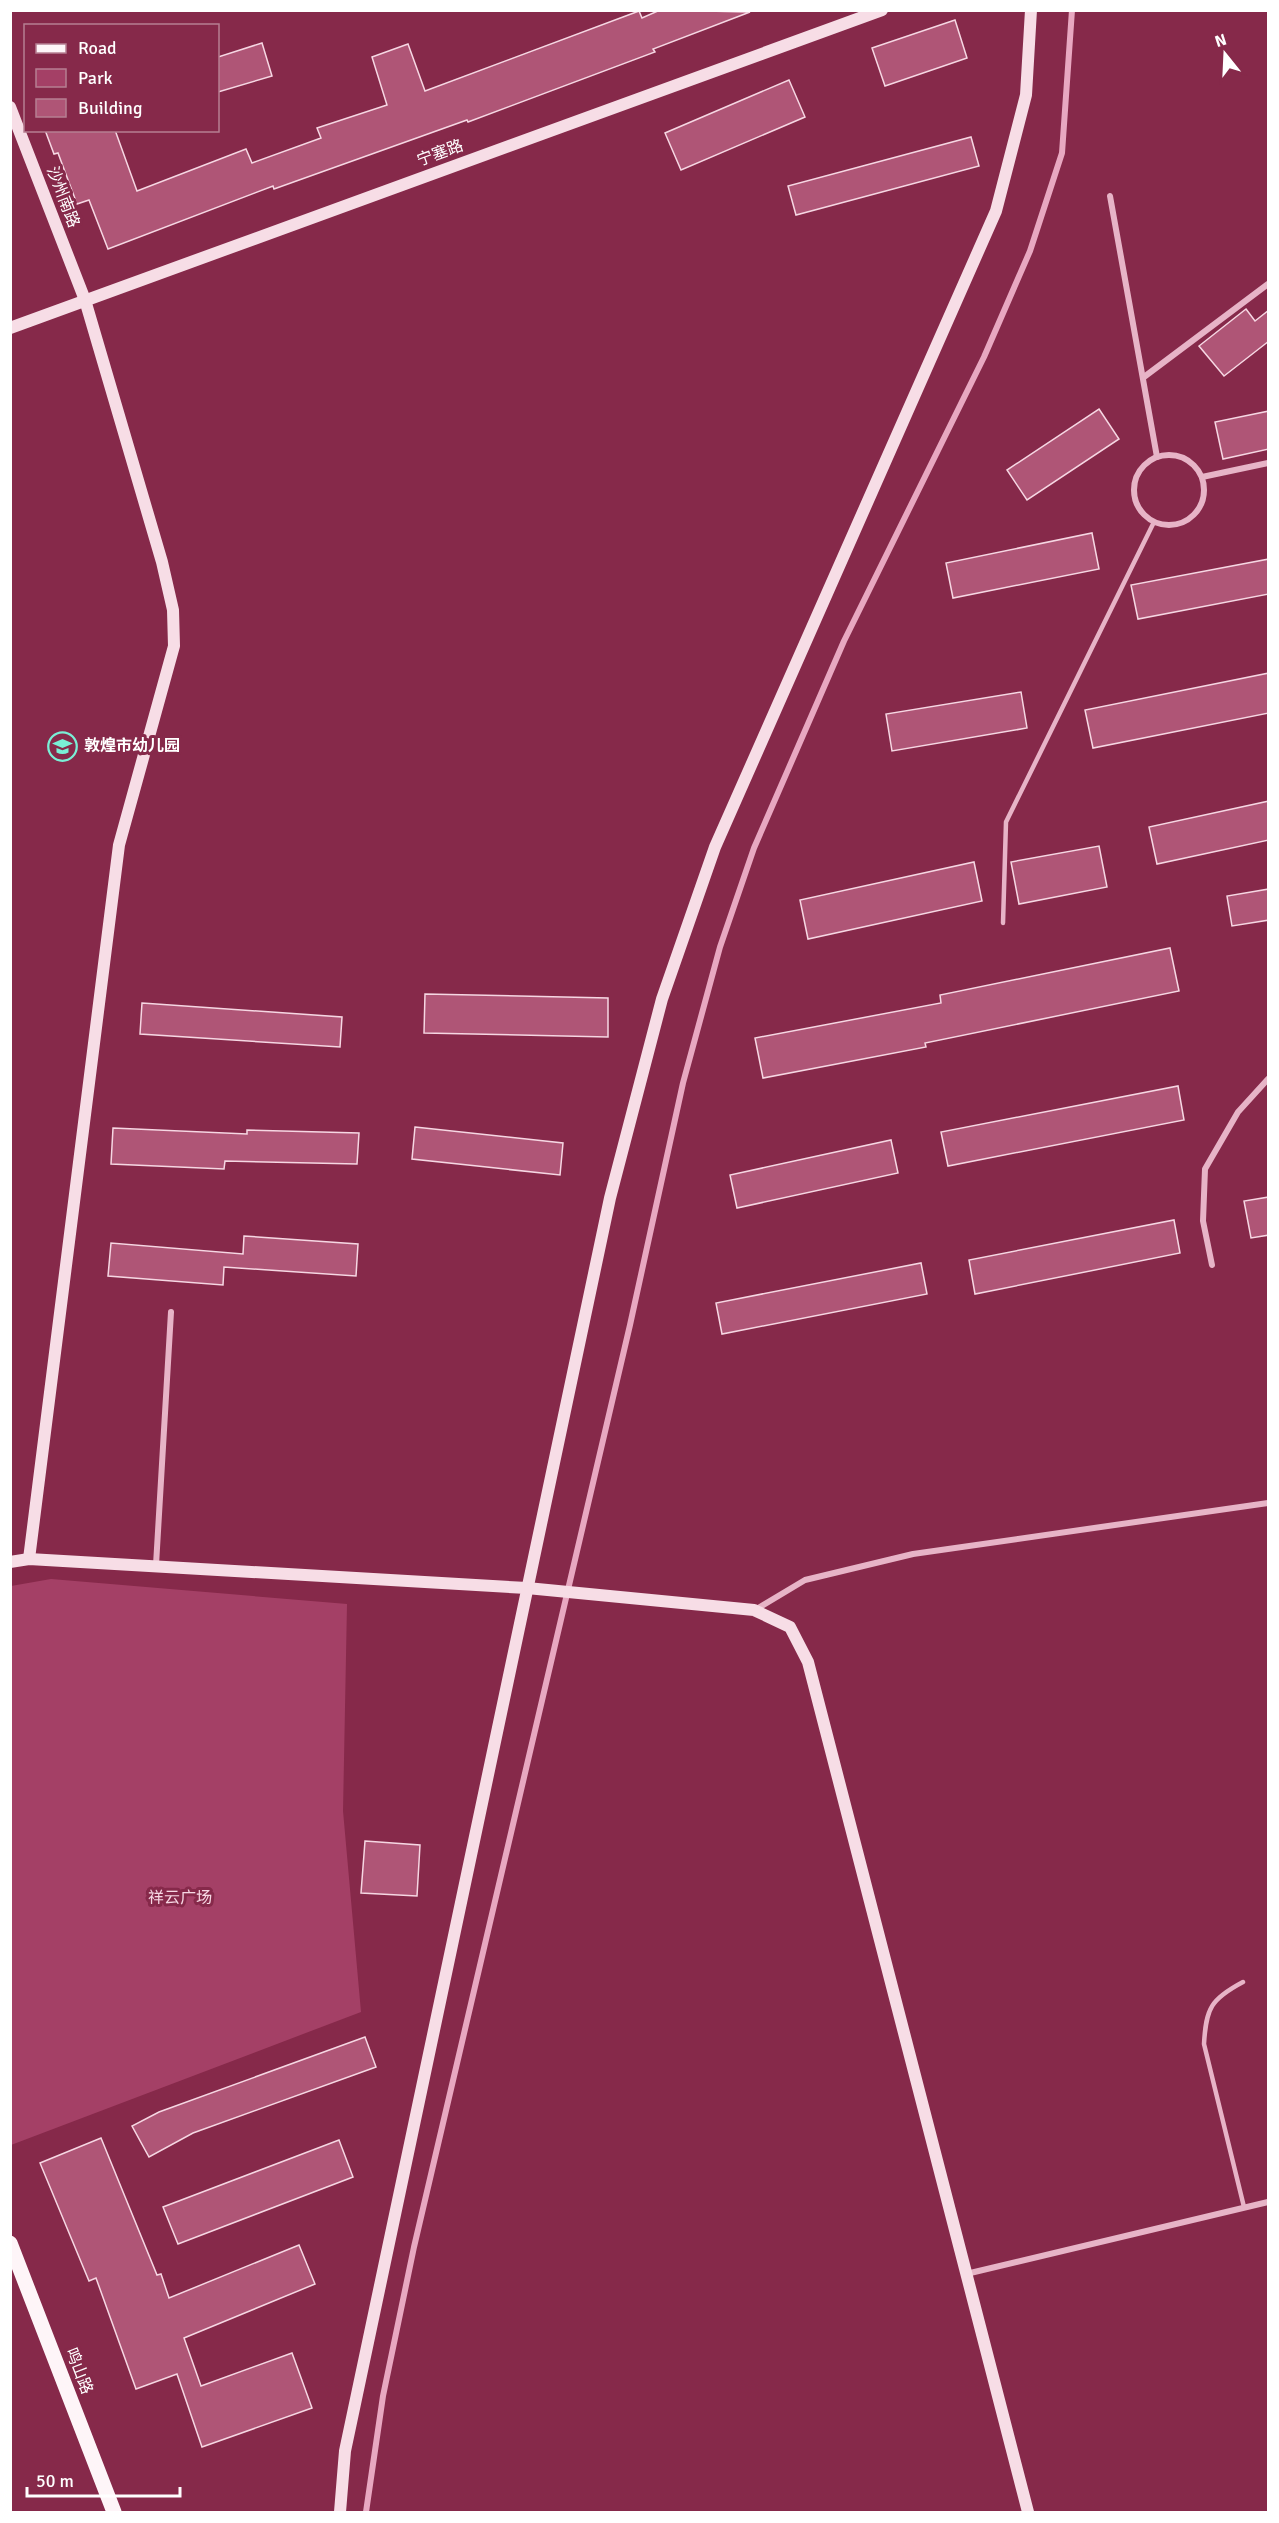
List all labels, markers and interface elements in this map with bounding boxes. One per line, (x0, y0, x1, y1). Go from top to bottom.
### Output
legend (24, 24, 219, 132)
north arrow (1195, 24, 1255, 84)
text: N (1212, 29, 1229, 52)
text: Road (78, 37, 117, 59)
text: Park (78, 67, 113, 89)
text: Building (78, 97, 142, 119)
street label: 宁塞路 (414, 135, 466, 171)
street label: 沙州南路 (42, 164, 84, 230)
school or university icon: 敦煌市幼儿园 (47, 730, 79, 762)
place label: 敦煌市幼儿园 (84, 736, 180, 756)
park label: 祥云广场 (148, 1888, 212, 1908)
street label: 鸣山路 (61, 2345, 97, 2397)
scale bar (27, 2460, 180, 2498)
text: 50 m (36, 2470, 74, 2492)

